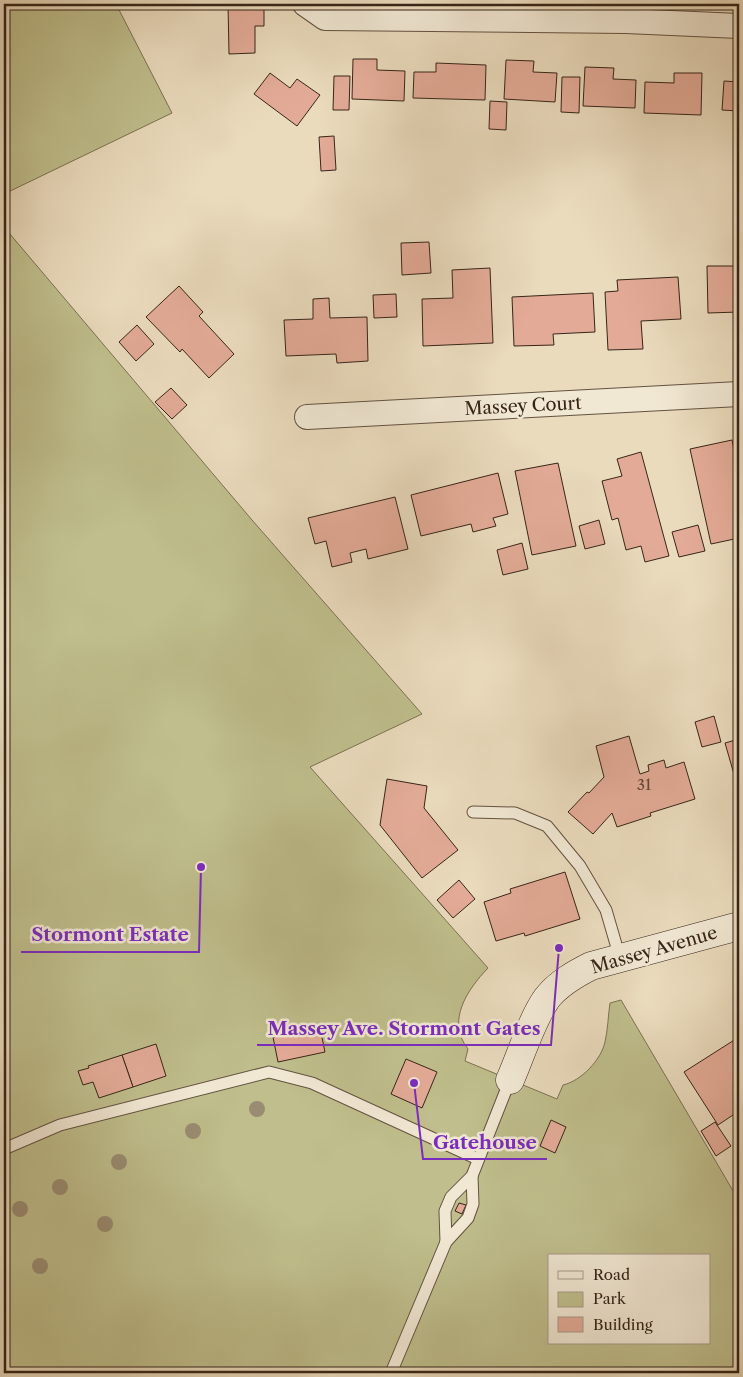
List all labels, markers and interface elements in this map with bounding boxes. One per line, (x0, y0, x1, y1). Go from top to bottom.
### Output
street label: Massey Court (464, 392, 583, 420)
house number: 31 (637, 775, 652, 794)
callout: Stormont Estate (21, 918, 199, 952)
street label: Massey Avenue (588, 921, 720, 979)
text: Stormont Estate (31, 923, 189, 946)
callout: Massey Ave. Stormont Gates (257, 1011, 551, 1045)
text: Massey Ave. Stormont Gates (267, 1017, 541, 1040)
callout: Gatehouse (423, 1125, 547, 1159)
text: Gatehouse (433, 1131, 537, 1154)
legend (548, 1254, 710, 1344)
text: Road (593, 1265, 630, 1284)
text: Park (593, 1289, 627, 1308)
text: Building (593, 1315, 653, 1334)

